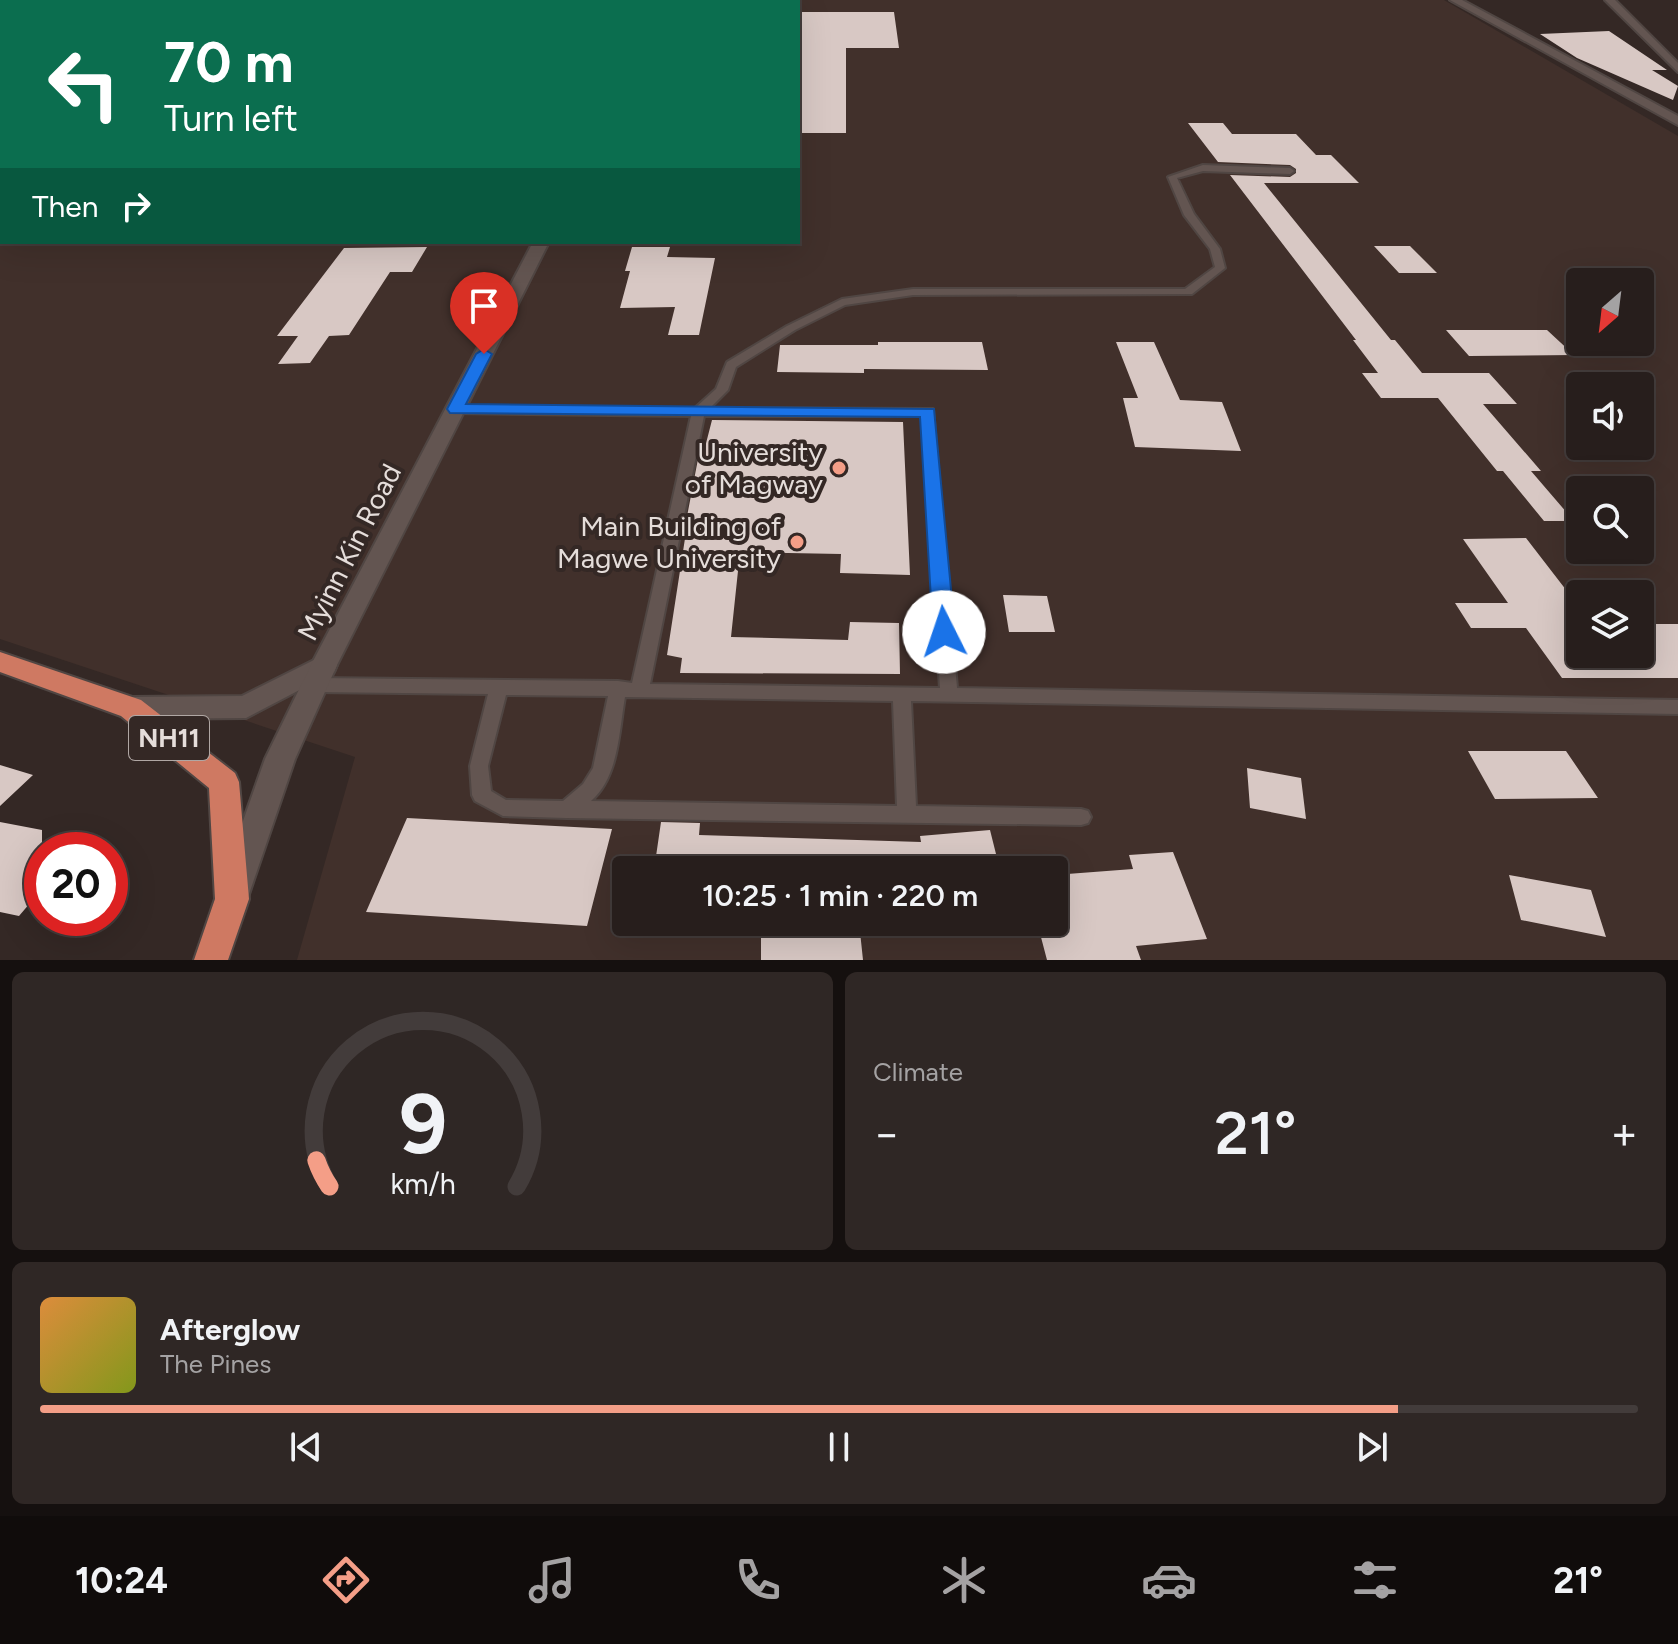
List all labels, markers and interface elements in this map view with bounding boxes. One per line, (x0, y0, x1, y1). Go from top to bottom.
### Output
text: 70 m (164, 29, 294, 96)
icon: left (32, 32, 136, 136)
text: Turn left (164, 97, 298, 140)
icon: right (114, 184, 158, 228)
text: Then (32, 188, 98, 225)
north arrow (1566, 268, 1654, 356)
map controls (1566, 268, 1654, 668)
pin (450, 272, 518, 354)
icon: arrive (462, 284, 506, 328)
button: sound (1566, 372, 1654, 460)
place label: University of Magway (685, 435, 823, 501)
street label: Myinn Kin Road (290, 458, 408, 646)
marker: University of Magway (830, 459, 848, 477)
button: search (1566, 476, 1654, 564)
place label: Main Building of Magwe University (557, 509, 782, 575)
marker: Main Building of Magwe University (788, 533, 806, 551)
button: layers (1566, 580, 1654, 668)
position arrow (902, 590, 986, 674)
road number: NH11 (129, 716, 209, 760)
speed limit sign: 20 (24, 832, 128, 936)
text: 10:25 · 1 min · 220 m (702, 877, 978, 914)
text: Climate (873, 1056, 963, 1088)
text: 9 (398, 1074, 447, 1174)
text: 21° (1215, 1097, 1296, 1169)
text: − (873, 1107, 900, 1160)
text: + (1611, 1107, 1638, 1160)
text: km/h (390, 1167, 455, 1201)
text: Afterglow (160, 1311, 300, 1348)
text: The Pines (160, 1348, 271, 1380)
icon: previous (284, 1425, 328, 1469)
icon: pause (817, 1425, 861, 1469)
icon: next (1350, 1425, 1394, 1469)
icon: directions (318, 1552, 374, 1608)
icon: music (524, 1552, 580, 1608)
icon: phone (730, 1552, 786, 1608)
icon: climate (936, 1552, 992, 1608)
icon: car (1141, 1552, 1197, 1608)
icon: filters (1347, 1552, 1403, 1608)
text: 10:24 (75, 1559, 168, 1602)
text: 21° (1553, 1559, 1603, 1602)

